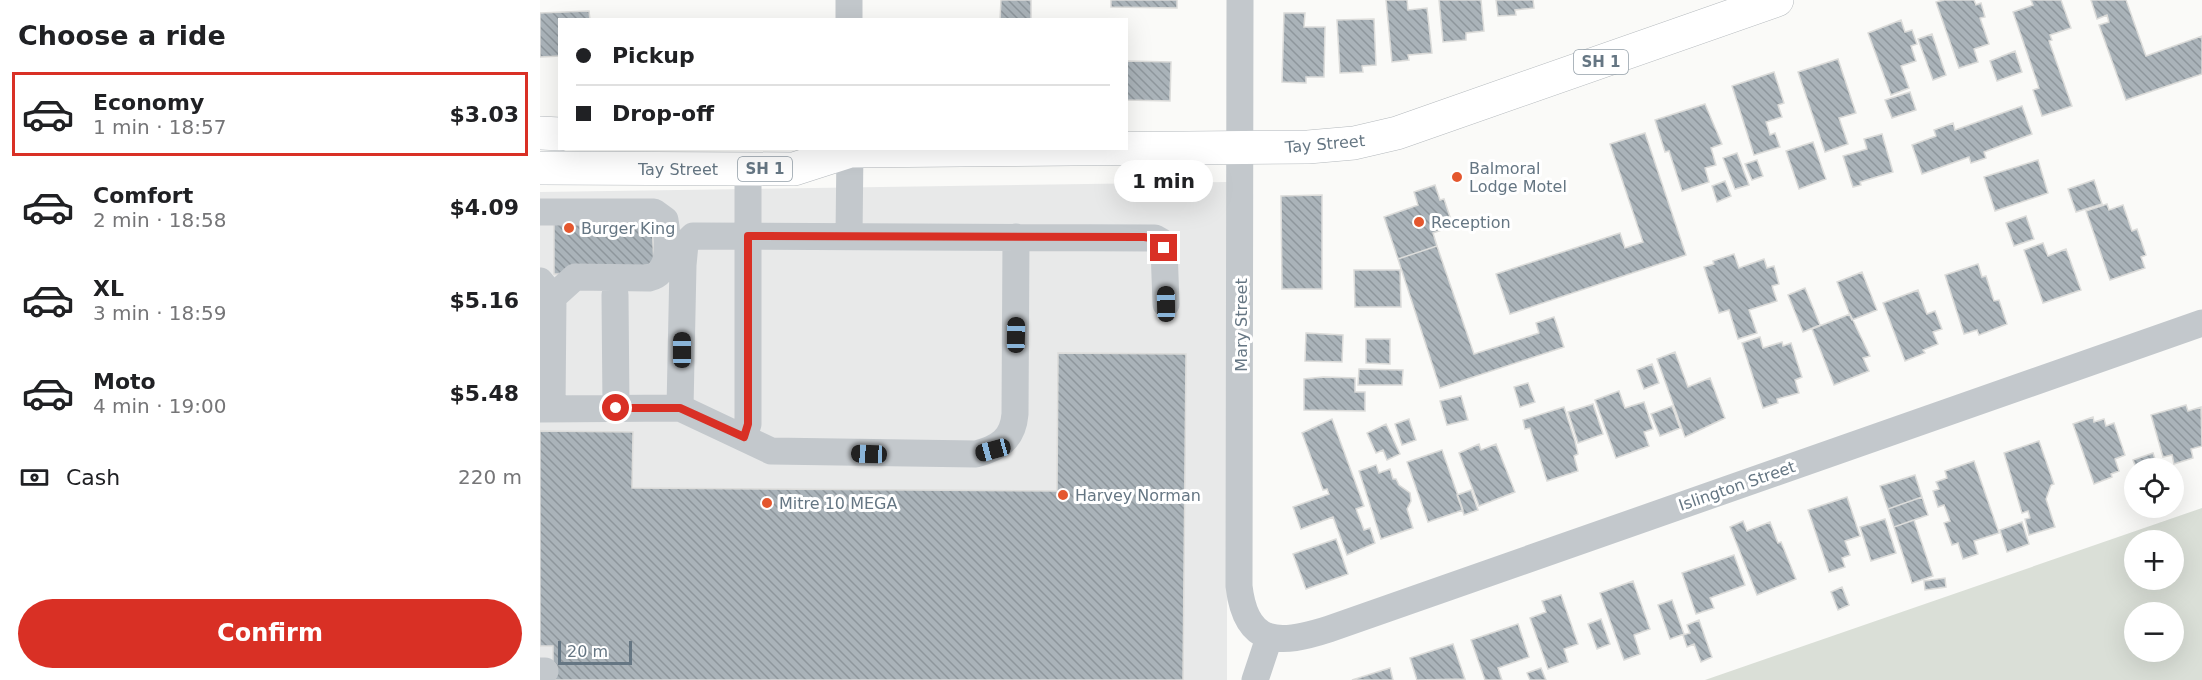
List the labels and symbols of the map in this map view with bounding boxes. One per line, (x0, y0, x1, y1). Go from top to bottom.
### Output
road number: SH 1 (1574, 50, 1628, 74)
street label: Tay Street (1283, 131, 1366, 157)
road number: SH 1 (738, 157, 792, 181)
place label: Balmoral Lodge Motel (1469, 159, 1567, 196)
street label: Tay Street (637, 160, 718, 179)
callout: 1 min (1114, 161, 1214, 203)
marker: Balmoral Lodge Motel (1450, 170, 1464, 184)
place label: Reception (1431, 213, 1511, 232)
marker: Reception (1412, 215, 1426, 229)
place label: Burger King (581, 219, 675, 238)
marker: Burger King (562, 221, 576, 235)
route end (1150, 234, 1177, 261)
street label: Mary Street (1232, 278, 1251, 372)
car (1157, 286, 1175, 322)
car (1007, 317, 1025, 353)
car (673, 332, 691, 368)
route start (602, 394, 629, 421)
car (973, 437, 1013, 463)
car (851, 444, 887, 464)
street label: Islington Street (1676, 457, 1798, 515)
place label: Harvey Norman (1075, 486, 1201, 505)
marker: Harvey Norman (1056, 488, 1070, 502)
place label: Mitre 10 MEGA (779, 494, 897, 513)
marker: Mitre 10 MEGA (760, 496, 774, 510)
scale bar (558, 638, 632, 666)

